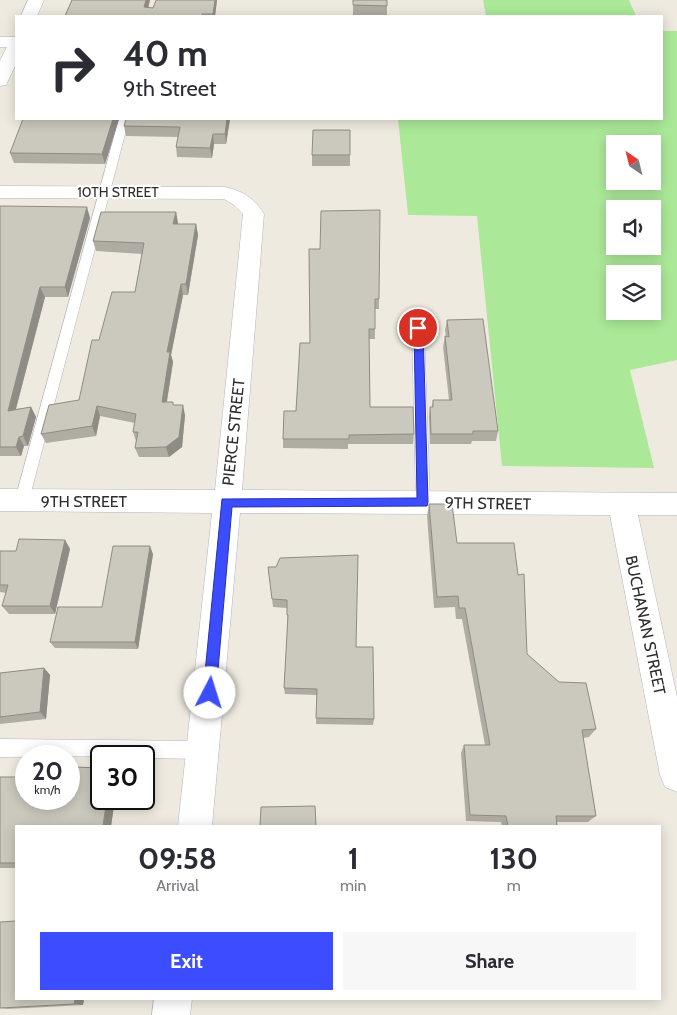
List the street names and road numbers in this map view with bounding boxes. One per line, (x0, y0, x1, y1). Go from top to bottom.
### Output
street label: 10TH STREET (77, 183, 159, 201)
street label: PIERCE STREET (218, 377, 249, 487)
street label: 9TH STREET (41, 492, 128, 511)
street label: 9TH STREET (445, 493, 532, 514)
street label: BUCHANAN STREET (621, 554, 670, 697)

